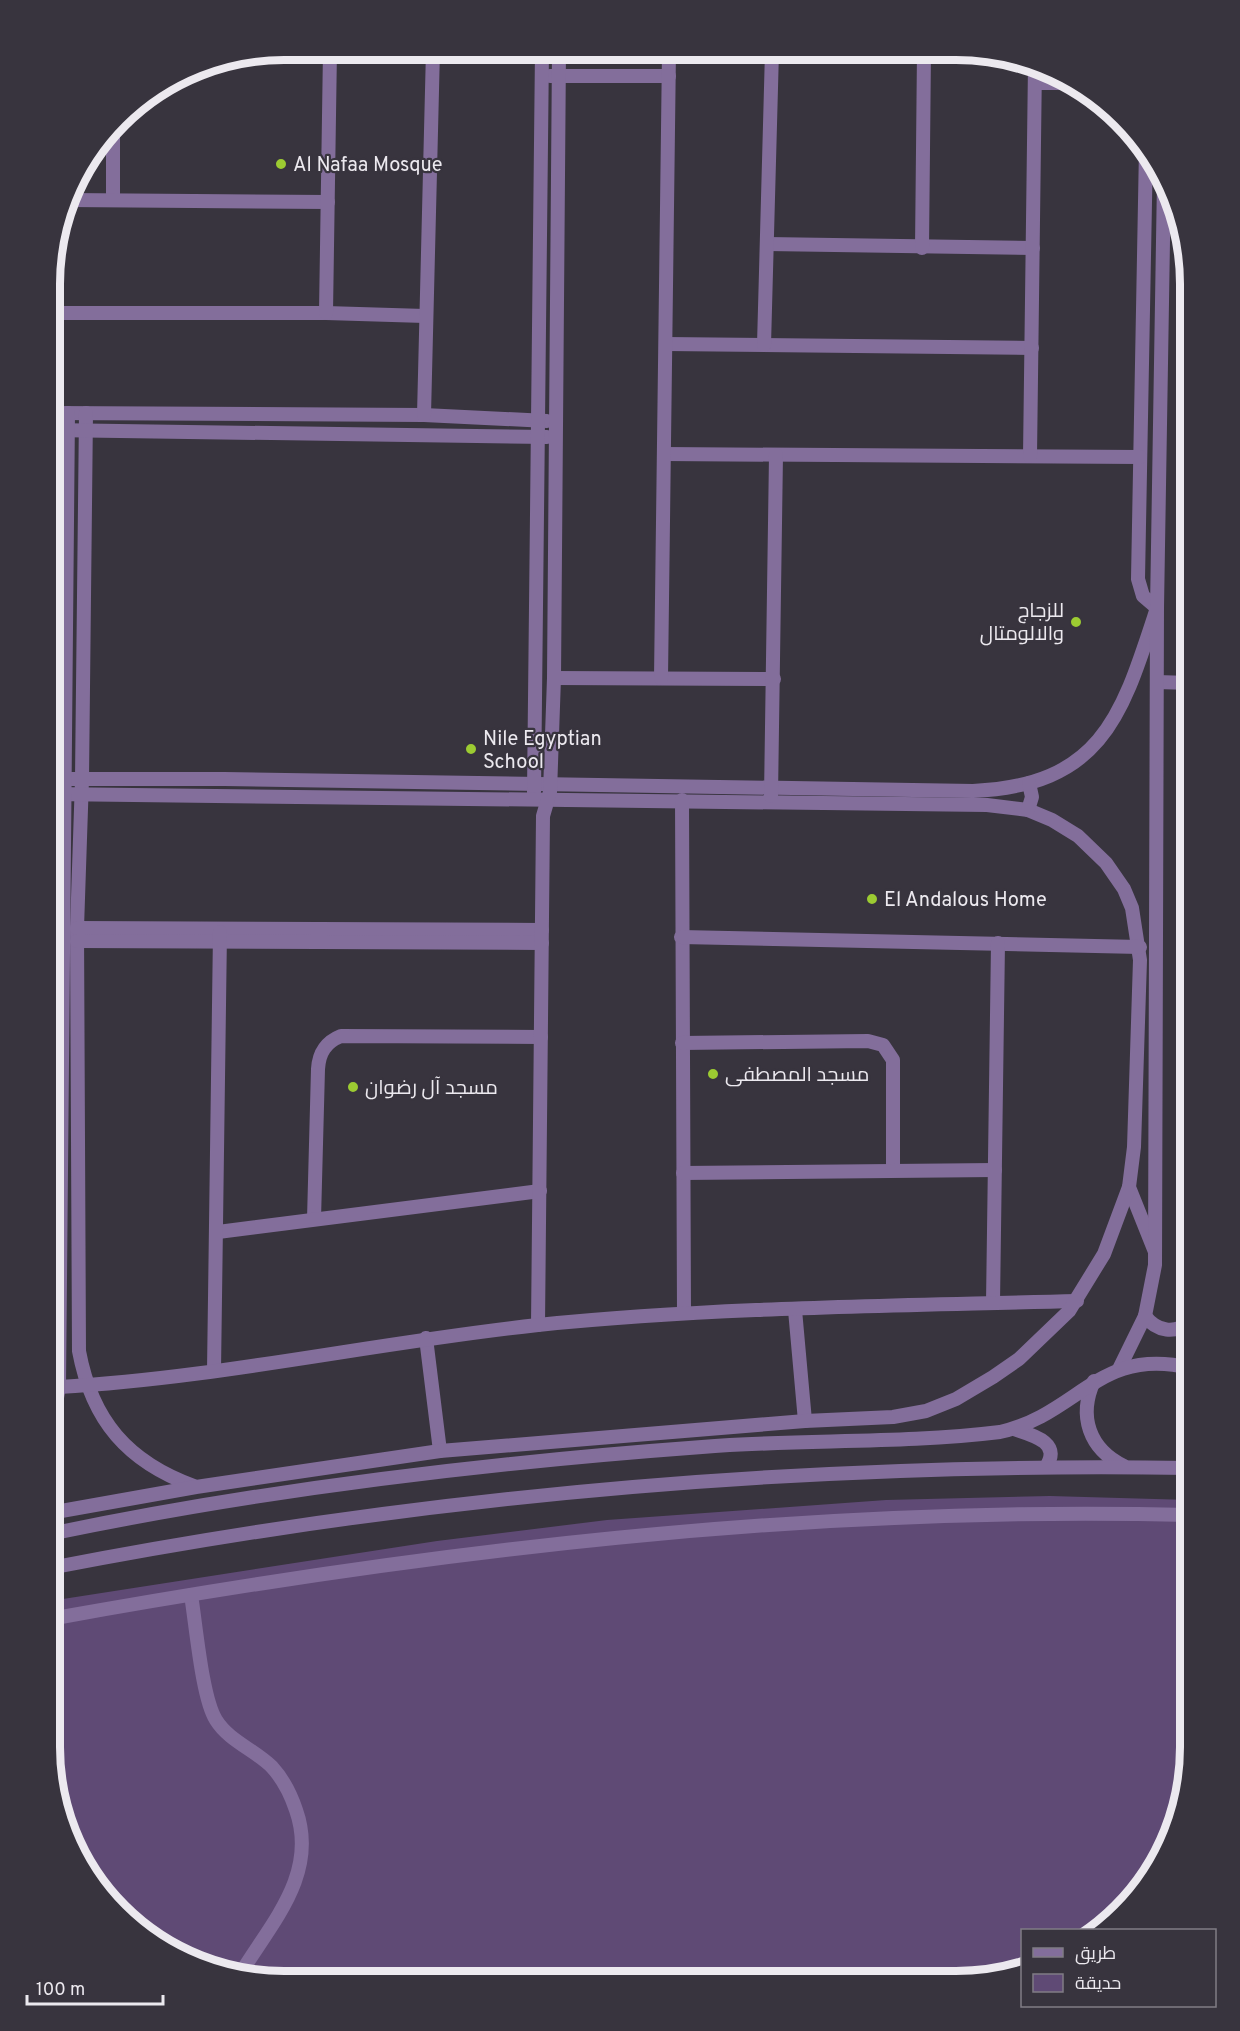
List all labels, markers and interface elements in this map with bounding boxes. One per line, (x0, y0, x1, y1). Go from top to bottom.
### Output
place label: Al Nafaa Mosque (293, 153, 442, 179)
marker: Al Nafaa Mosque (274, 157, 288, 171)
place label: للزجاج والالومتال (980, 599, 1064, 648)
marker: للزجاج والالومتال (1069, 615, 1083, 629)
place label: Nile Egyptian School (483, 727, 602, 776)
marker: Nile Egyptian School (464, 742, 478, 756)
place label: El Andalous Home (884, 888, 1047, 914)
marker: El Andalous Home (865, 892, 879, 906)
place label: مسجد المصطفى (725, 1063, 869, 1089)
marker: مسجد المصطفى (706, 1067, 720, 1081)
place label: مسجد آل رضوان (365, 1076, 498, 1102)
marker: مسجد آل رضوان (346, 1080, 360, 1094)
legend (1021, 1929, 1216, 2007)
text: طريق (1075, 1943, 1116, 1966)
scale bar (27, 1968, 164, 2006)
text: حديقة (1075, 1973, 1121, 1996)
text: 100 m (36, 1979, 85, 2002)

